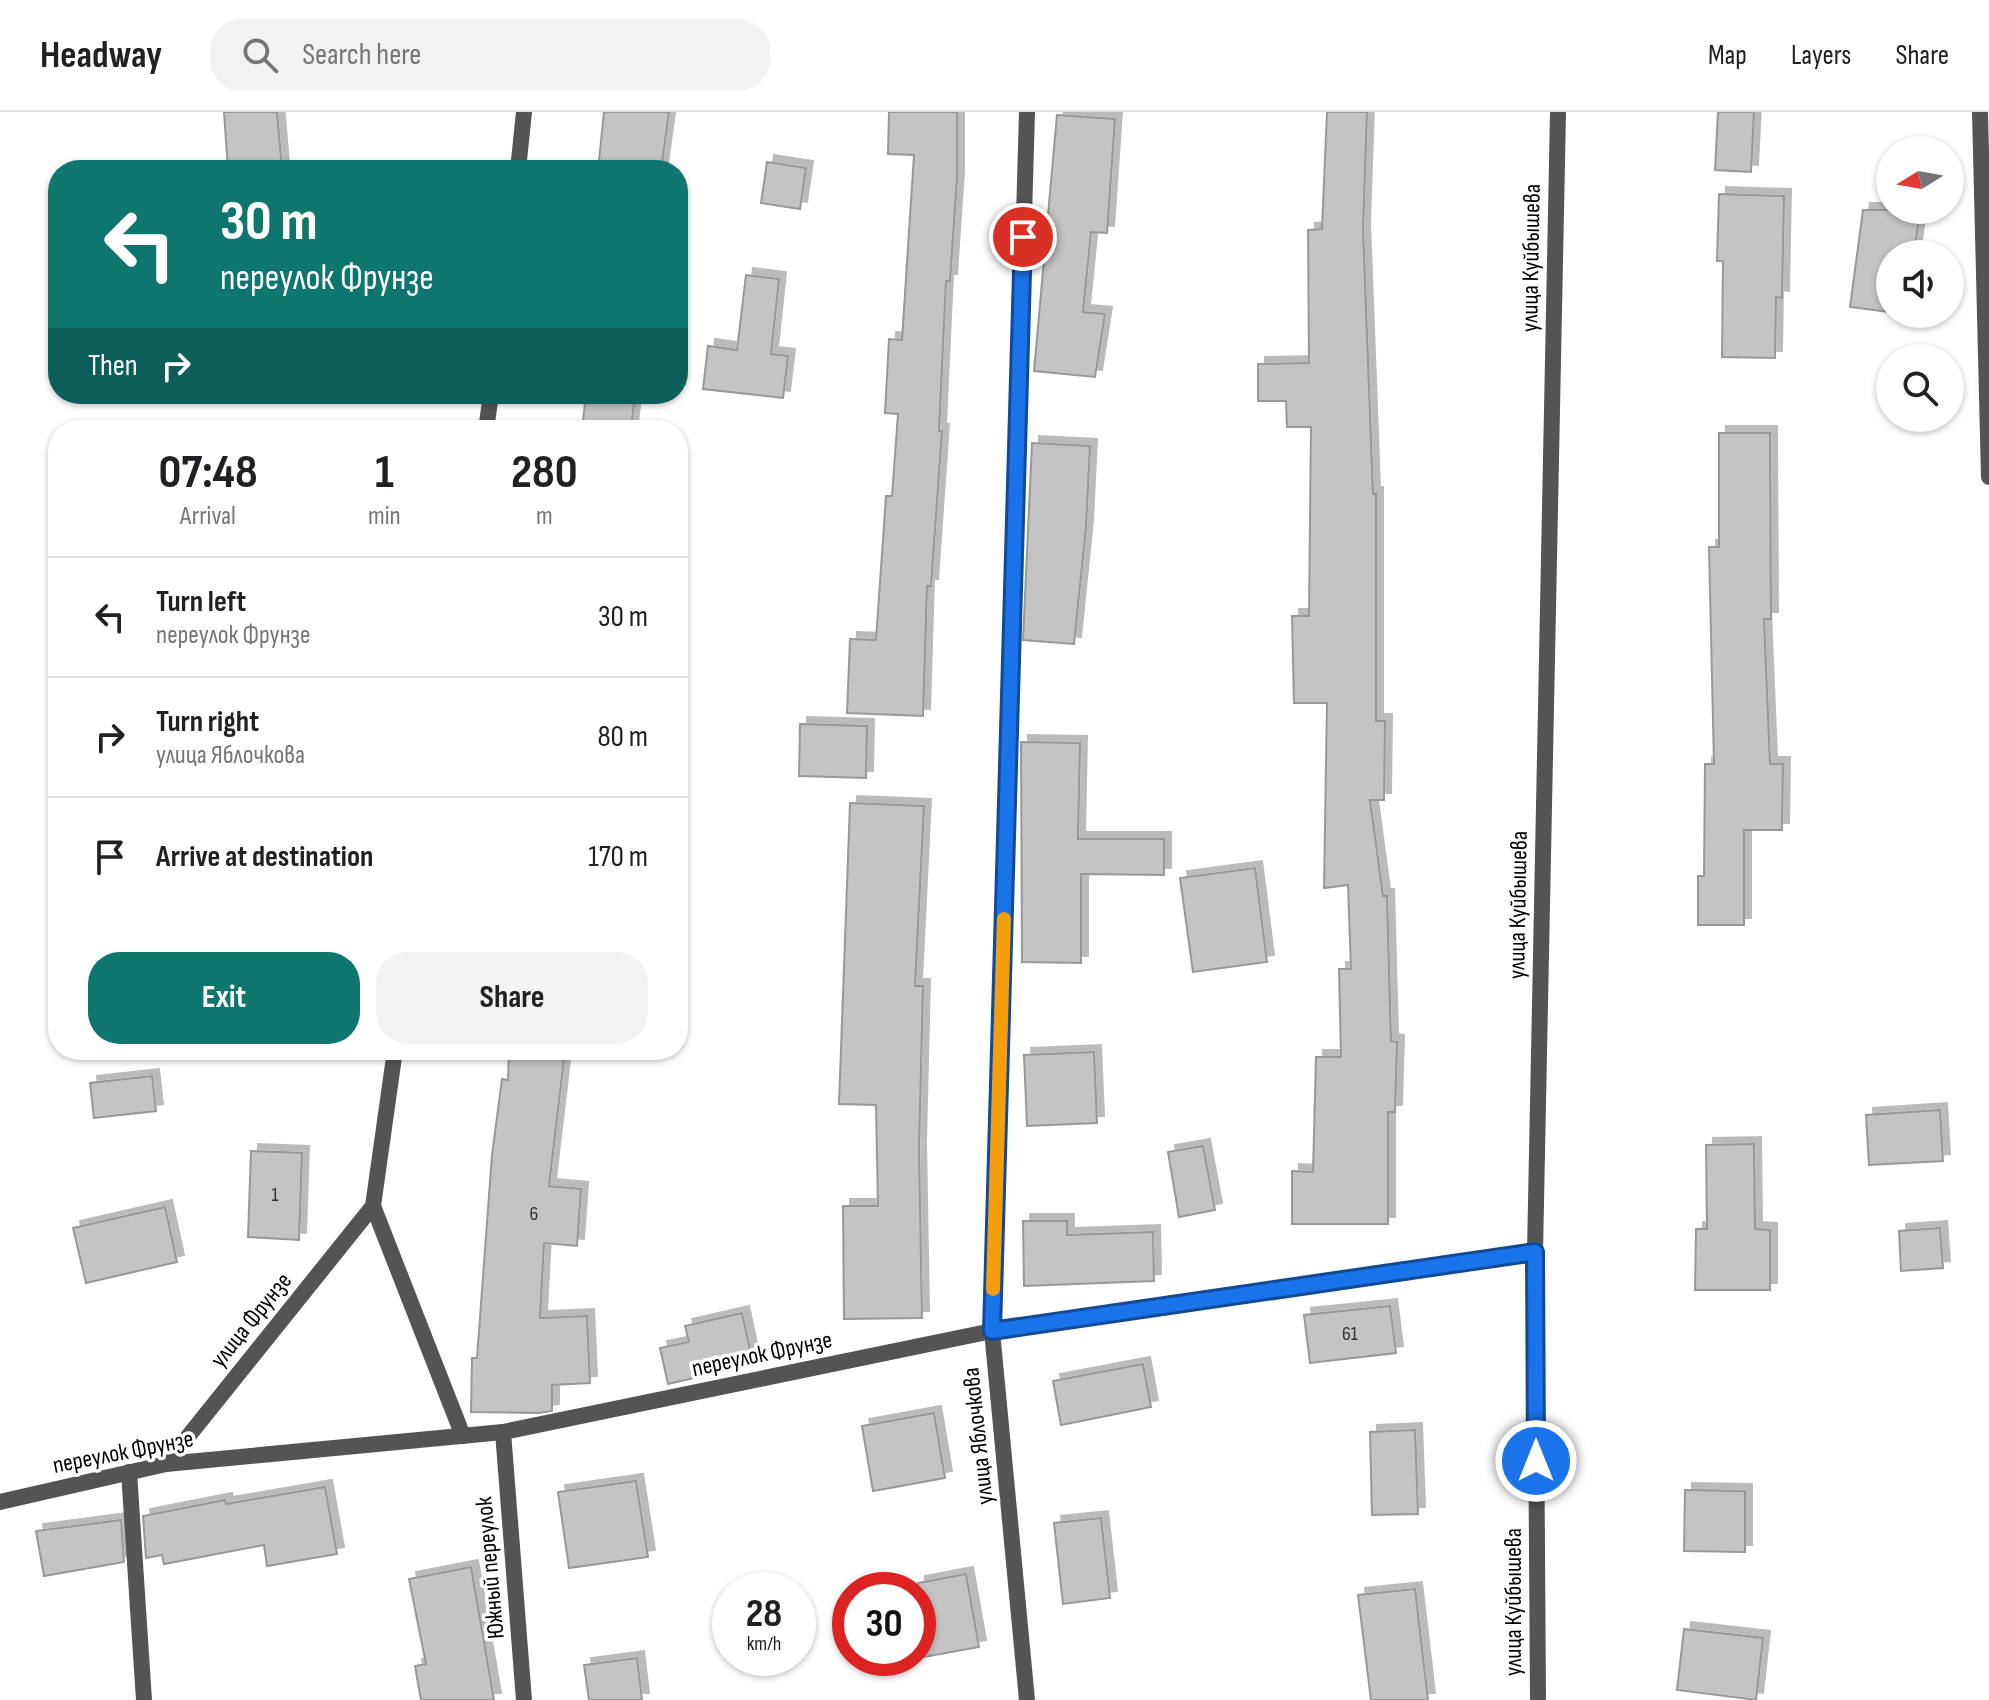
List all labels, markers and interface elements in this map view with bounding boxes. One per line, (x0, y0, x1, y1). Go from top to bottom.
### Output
search box (210, 19, 770, 91)
text: Headway (40, 33, 162, 78)
icon: search (238, 33, 282, 77)
text: Search here (302, 37, 421, 73)
text: Map (1708, 39, 1747, 72)
text: Layers (1791, 39, 1851, 72)
text: Share (1895, 39, 1949, 72)
north arrow (1876, 136, 1964, 224)
map controls (1876, 136, 1964, 432)
street label: улица Куйбышева (1515, 184, 1547, 332)
text: 30 m (220, 189, 318, 256)
icon: left (88, 192, 192, 296)
pin (989, 203, 1057, 271)
icon: arrive (1001, 215, 1045, 259)
button: sound (1876, 240, 1964, 328)
text: переулок Фрунзе (220, 257, 434, 300)
icon: right (154, 344, 198, 388)
button: search (1876, 344, 1964, 432)
text: Then (88, 348, 138, 384)
text: 07:48 (158, 444, 258, 501)
text: 1 (375, 444, 394, 501)
text: 280 (511, 444, 578, 501)
text: Arrival (180, 501, 236, 532)
text: min (368, 501, 401, 532)
text: m (536, 501, 553, 532)
text: Turn left (156, 584, 246, 620)
icon: left (88, 595, 132, 639)
text: 30 m (598, 599, 648, 635)
text: переулок Фрунзе (156, 620, 310, 651)
text: Turn right (156, 704, 259, 740)
icon: right (88, 715, 132, 759)
text: 80 m (597, 719, 648, 755)
text: улица Яблочкова (156, 740, 305, 771)
street label: улица Куйбышева (1502, 831, 1534, 979)
icon: arrive (88, 835, 132, 879)
text: Arrive at destination (156, 839, 373, 875)
text: 170 m (588, 839, 648, 875)
button: Exit (88, 952, 360, 1044)
button: Share (376, 952, 648, 1044)
house number: 1 (272, 1183, 279, 1207)
house number: 6 (530, 1202, 538, 1226)
street label: улица Фрунзе (204, 1267, 298, 1373)
house number: 61 (1342, 1322, 1358, 1346)
street label: переулок Фрунзе (689, 1325, 835, 1383)
street label: улица Яблочкова (956, 1366, 1000, 1506)
position arrow (1494, 1419, 1578, 1503)
street label: переулок Фрунзе (50, 1424, 196, 1480)
street label: Южный переулок (469, 1495, 511, 1640)
street label: улица Куйбышева (1499, 1528, 1528, 1676)
speed limit sign: 30 (832, 1572, 936, 1676)
text: 28 (746, 1590, 782, 1638)
text: km/h (747, 1632, 781, 1656)

